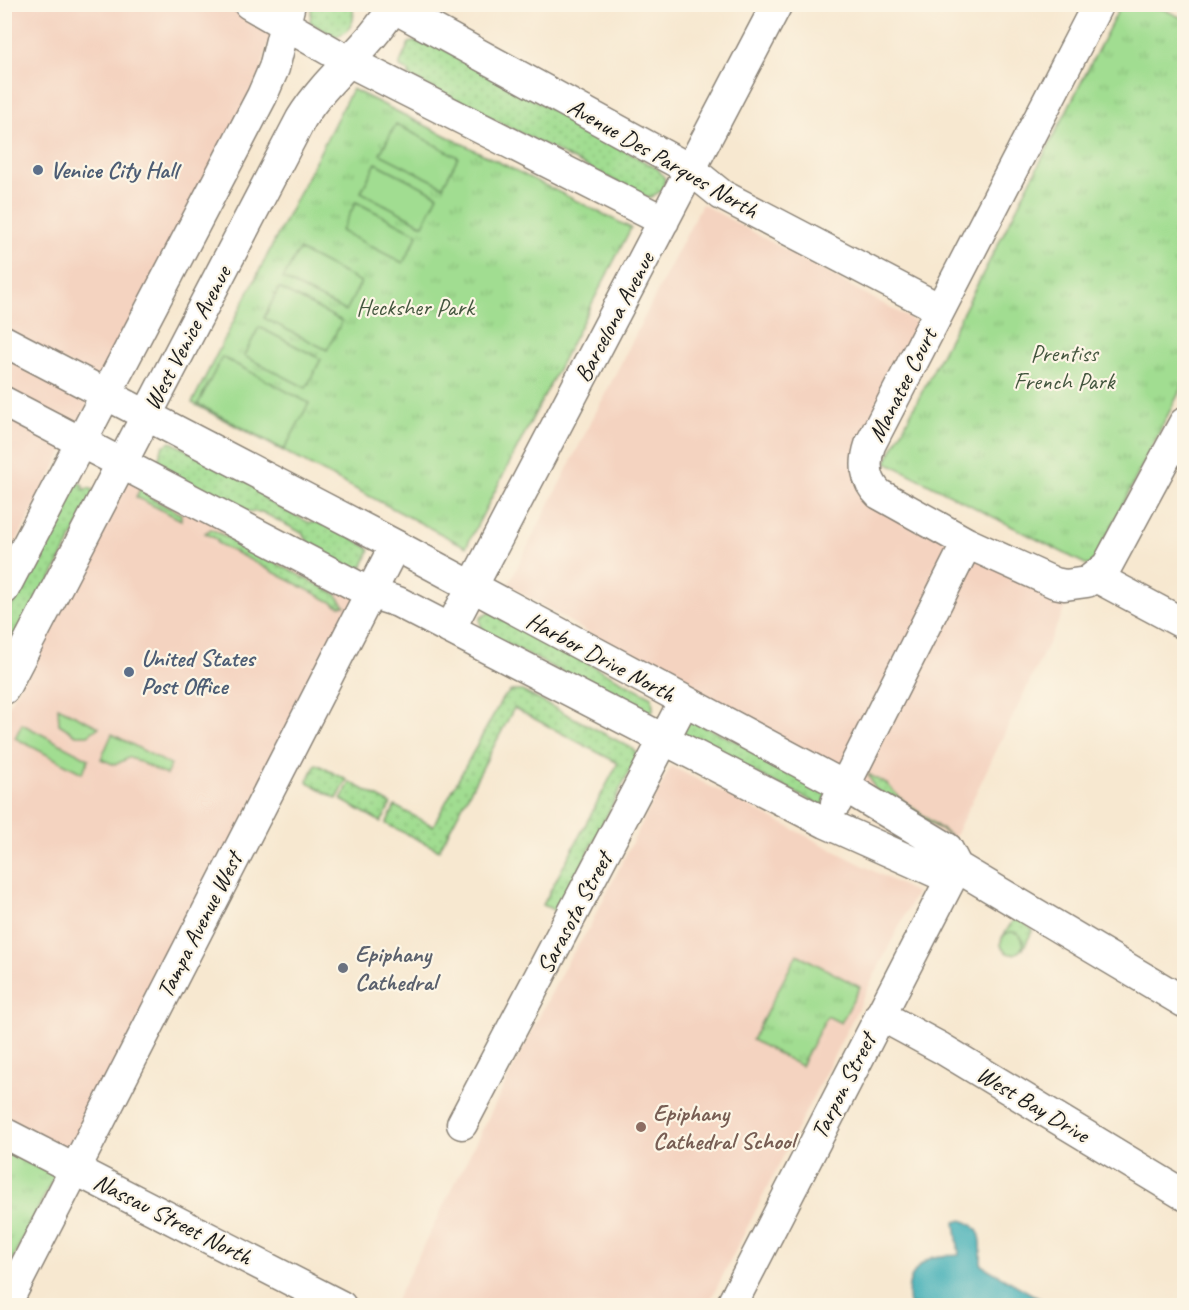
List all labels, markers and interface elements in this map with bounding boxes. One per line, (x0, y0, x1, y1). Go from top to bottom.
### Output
street label: Avenue Des Parques North (562, 91, 765, 225)
place label: Venice City Hall (50, 155, 182, 185)
marker: Venice City Hall (31, 163, 45, 177)
street label: Barcelona Avenue (567, 245, 662, 387)
street label: West Venice Avenue (136, 259, 239, 415)
park label: Hecksher Park (356, 292, 476, 322)
street label: Manatee Court (861, 322, 944, 447)
park label: Prentiss French Park (1014, 338, 1117, 396)
street label: Harbor Drive North (521, 605, 682, 709)
place label: United States Post Office (141, 643, 257, 701)
marker: United States Post Office (122, 665, 136, 679)
street label: Tampa Avenue West (149, 844, 250, 1003)
street label: Sarasota Street (529, 844, 620, 979)
place label: Epiphany Cathedral (355, 939, 442, 997)
marker: Epiphany Cathedral (336, 961, 350, 975)
street label: Tarpon Street (804, 1026, 884, 1144)
street label: West Bay Drive (971, 1059, 1097, 1150)
place label: Epiphany Cathedral School (653, 1098, 799, 1156)
marker: Epiphany Cathedral School (634, 1120, 648, 1134)
street label: Nassau Street North (89, 1166, 258, 1272)

